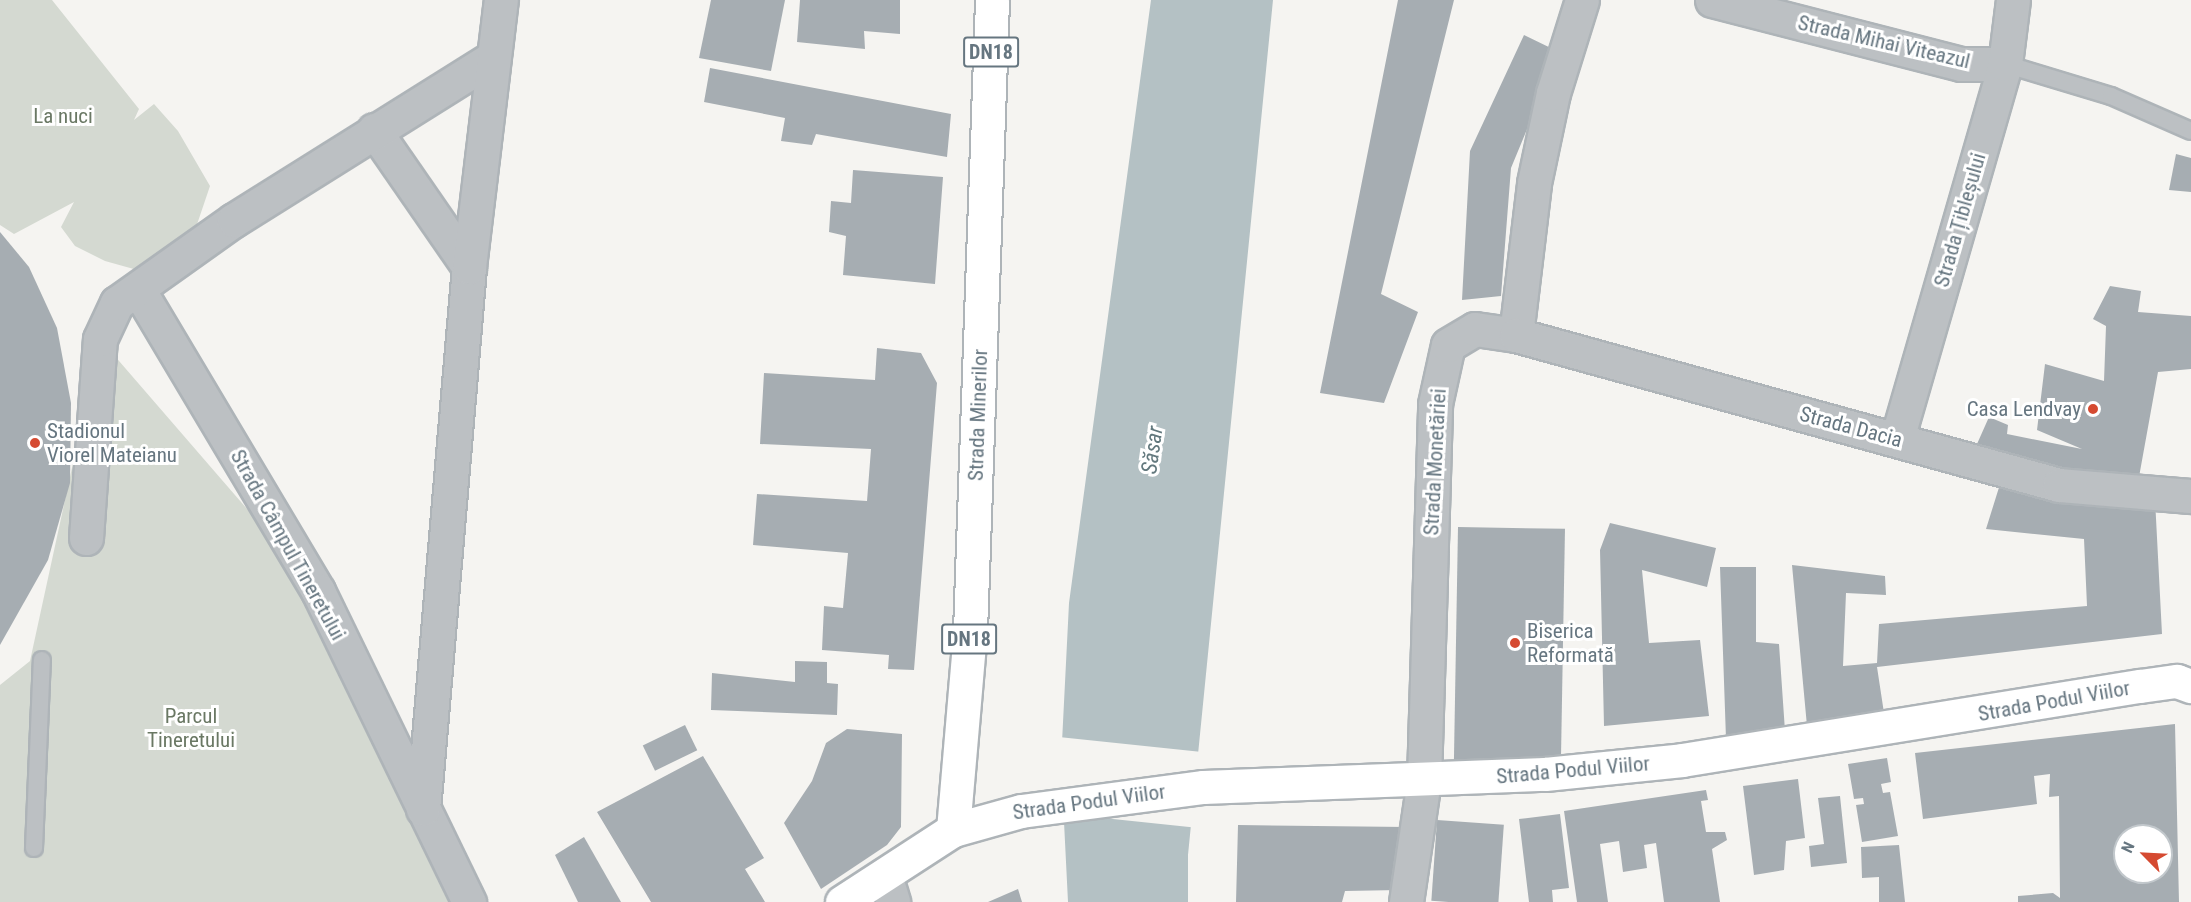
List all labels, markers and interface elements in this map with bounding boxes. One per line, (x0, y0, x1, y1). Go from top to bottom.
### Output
street label: Strada Mihai Viteazul (1795, 10, 1973, 74)
road number: DN18 (962, 35, 1020, 69)
park label: La nuci (33, 103, 93, 129)
street label: Strada Țibleșului (1929, 150, 1991, 290)
street label: Strada Minerilor (963, 349, 993, 481)
street label: Strada Monetăriei (1419, 388, 1451, 536)
place label: Casa Lendvay (1967, 396, 2081, 422)
street label: Strada Dacia (1797, 401, 1905, 453)
marker: Casa Lendvay (2086, 402, 2100, 416)
place label: Stadionul Viorel Mateianu (47, 418, 177, 468)
water label: Săsar (1136, 425, 1168, 475)
marker: Stadionul Viorel Mateianu (28, 436, 42, 450)
street label: Strada Câmpul Tineretului (225, 445, 351, 645)
place label: Biserica Reformată (1527, 618, 1614, 668)
road number: DN18 (940, 622, 998, 656)
marker: Biserica Reformată (1508, 636, 1522, 650)
street label: Strada Podul Viilor (1976, 675, 2132, 727)
park label: Parcul Tineretului (147, 703, 235, 753)
street label: Strada Podul Viilor (1495, 751, 1651, 789)
street label: Strada Podul Viilor (1011, 779, 1167, 825)
north arrow (2113, 824, 2173, 884)
text: N (2117, 839, 2139, 856)

